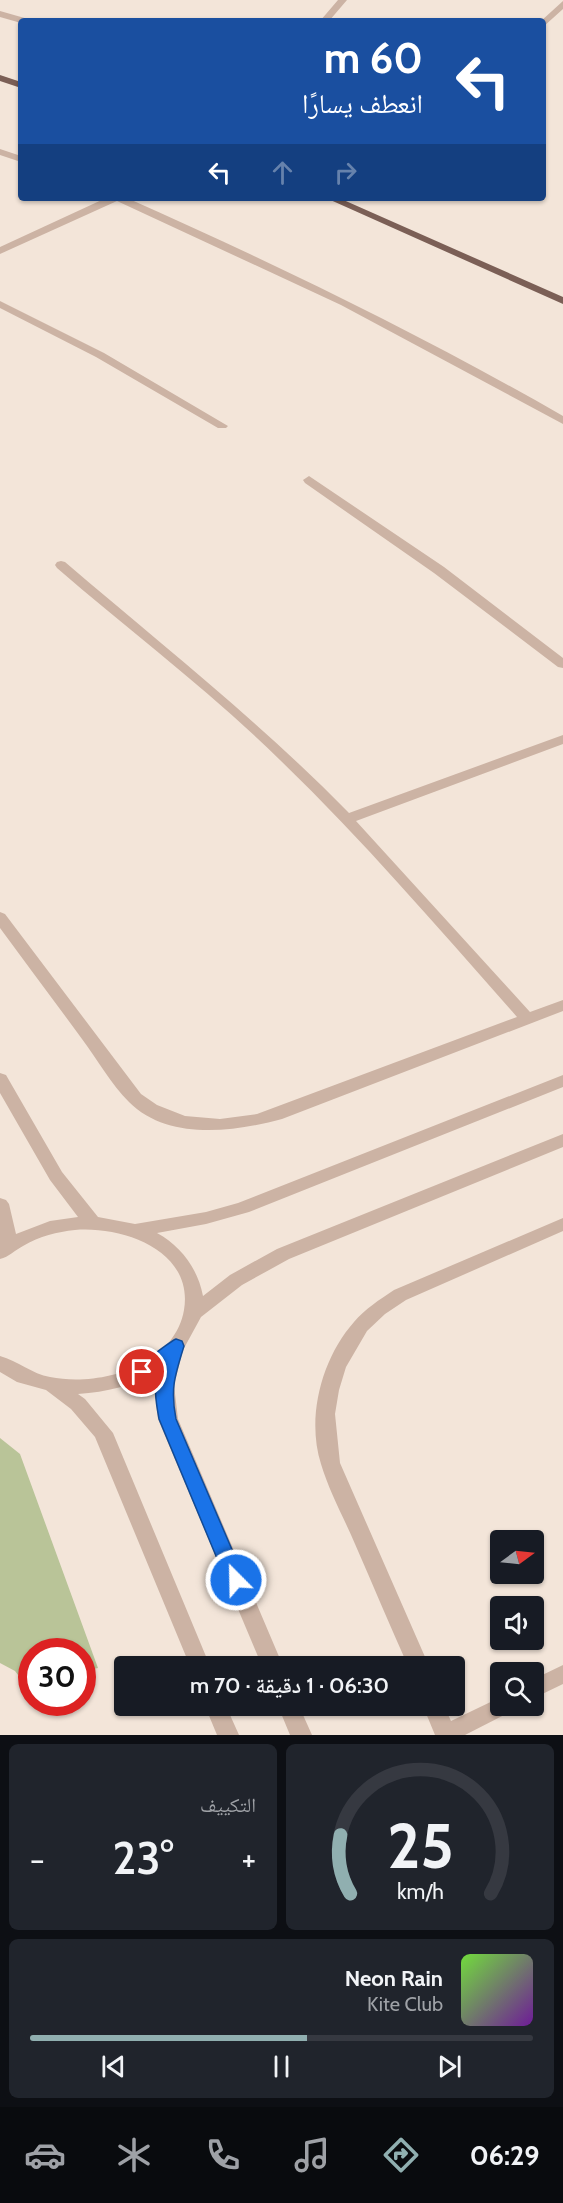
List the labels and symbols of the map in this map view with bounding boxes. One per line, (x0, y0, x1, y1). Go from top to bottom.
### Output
pin (116, 1346, 167, 1397)
north arrow (490, 1530, 544, 1584)
position arrow (204, 1548, 268, 1612)
speed limit sign: 30 (18, 1638, 96, 1716)

